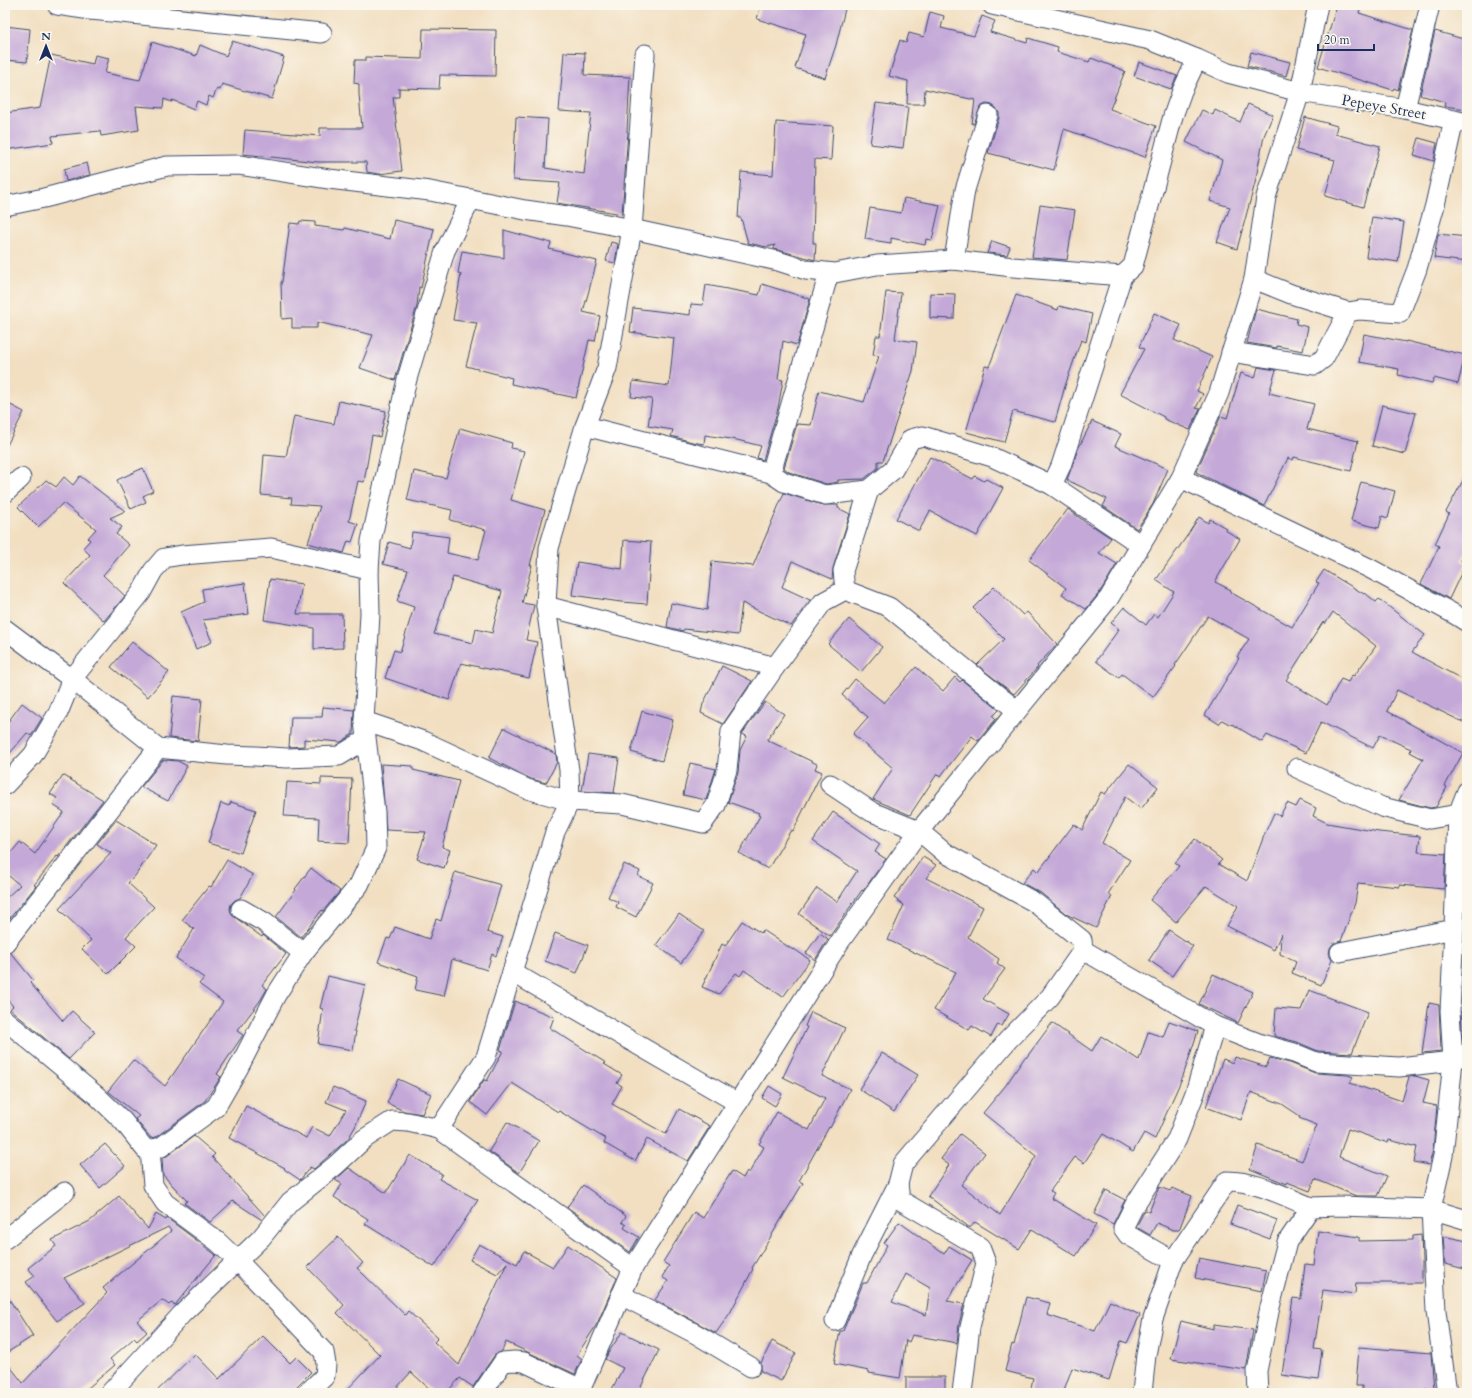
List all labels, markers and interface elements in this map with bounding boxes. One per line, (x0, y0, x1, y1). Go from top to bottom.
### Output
north arrow (26, 26, 66, 66)
scale bar (1318, 26, 1374, 52)
text: N (41, 29, 51, 44)
text: 20 m (1324, 32, 1351, 48)
street label: Pepeye Street (1340, 90, 1428, 124)

